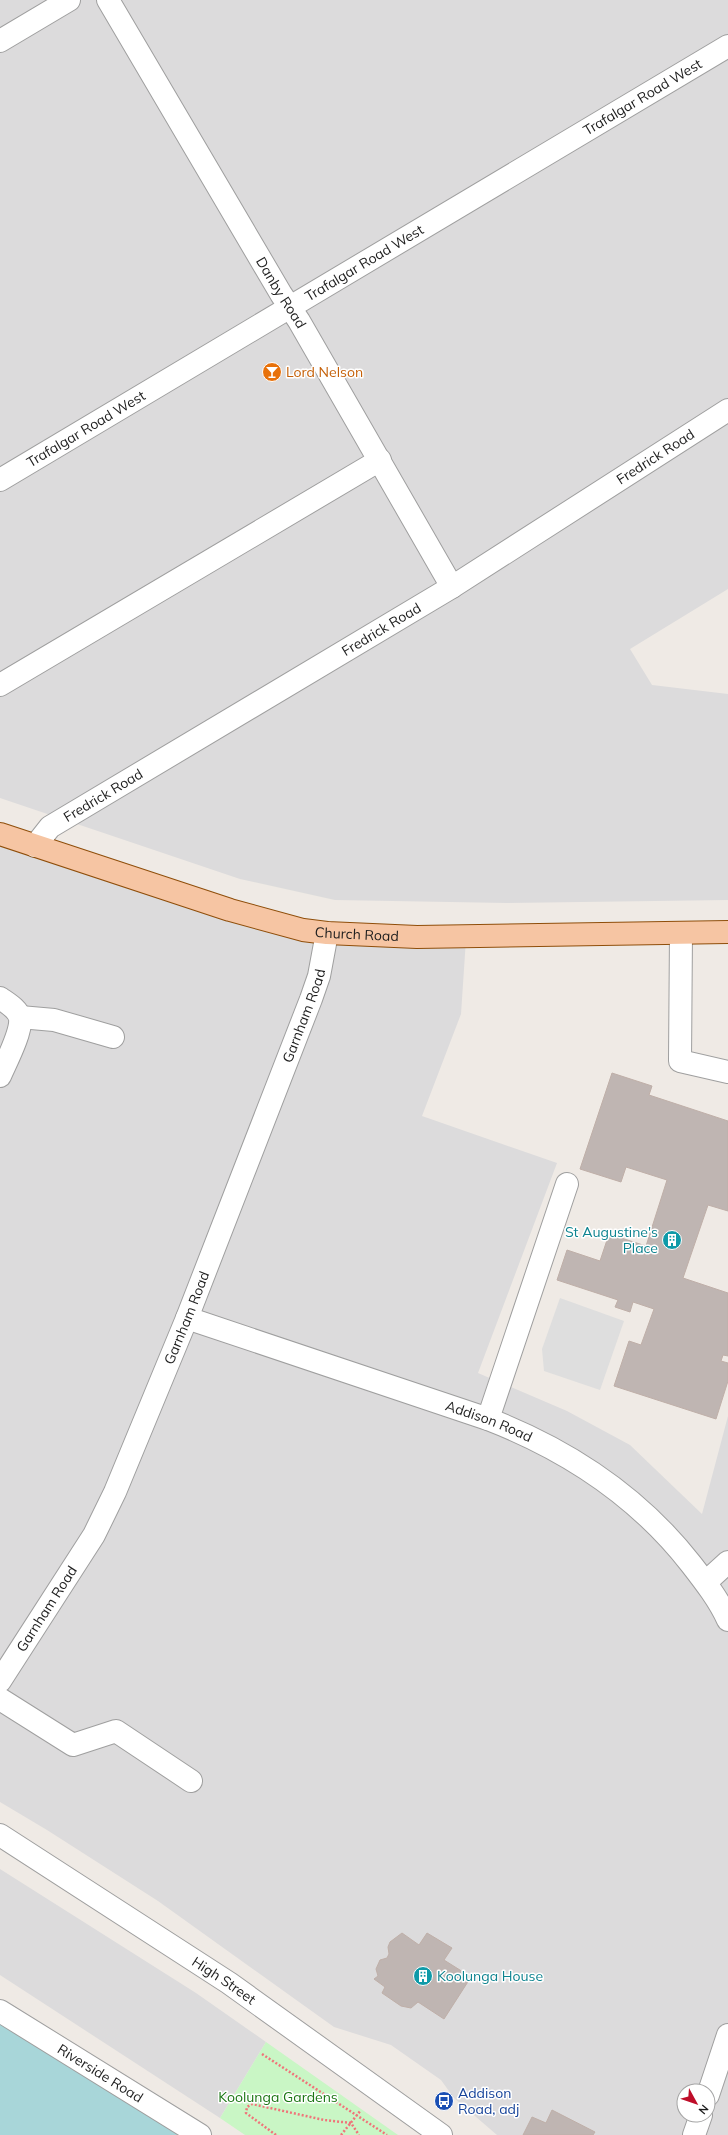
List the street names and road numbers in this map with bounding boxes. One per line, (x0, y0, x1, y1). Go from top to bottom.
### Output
street label: Trafalgar Road West (580, 55, 705, 139)
street label: Trafalgar Road West (302, 221, 427, 305)
street label: Danby Road (252, 254, 310, 331)
street label: Trafalgar Road West (23, 386, 149, 471)
street label: Fredrick Road (613, 425, 698, 488)
street label: Fredrick Road (338, 599, 424, 660)
street label: Fredrick Road (60, 765, 146, 826)
street label: Church Road (314, 923, 399, 945)
street label: Garnham Road (278, 967, 329, 1065)
street label: Garnham Road (160, 1268, 213, 1367)
street label: Addison Road (443, 1396, 535, 1446)
street label: Garnham Road (12, 1562, 81, 1655)
street label: High Street (189, 1953, 259, 2008)
street label: Riverside Road (54, 2040, 146, 2106)

